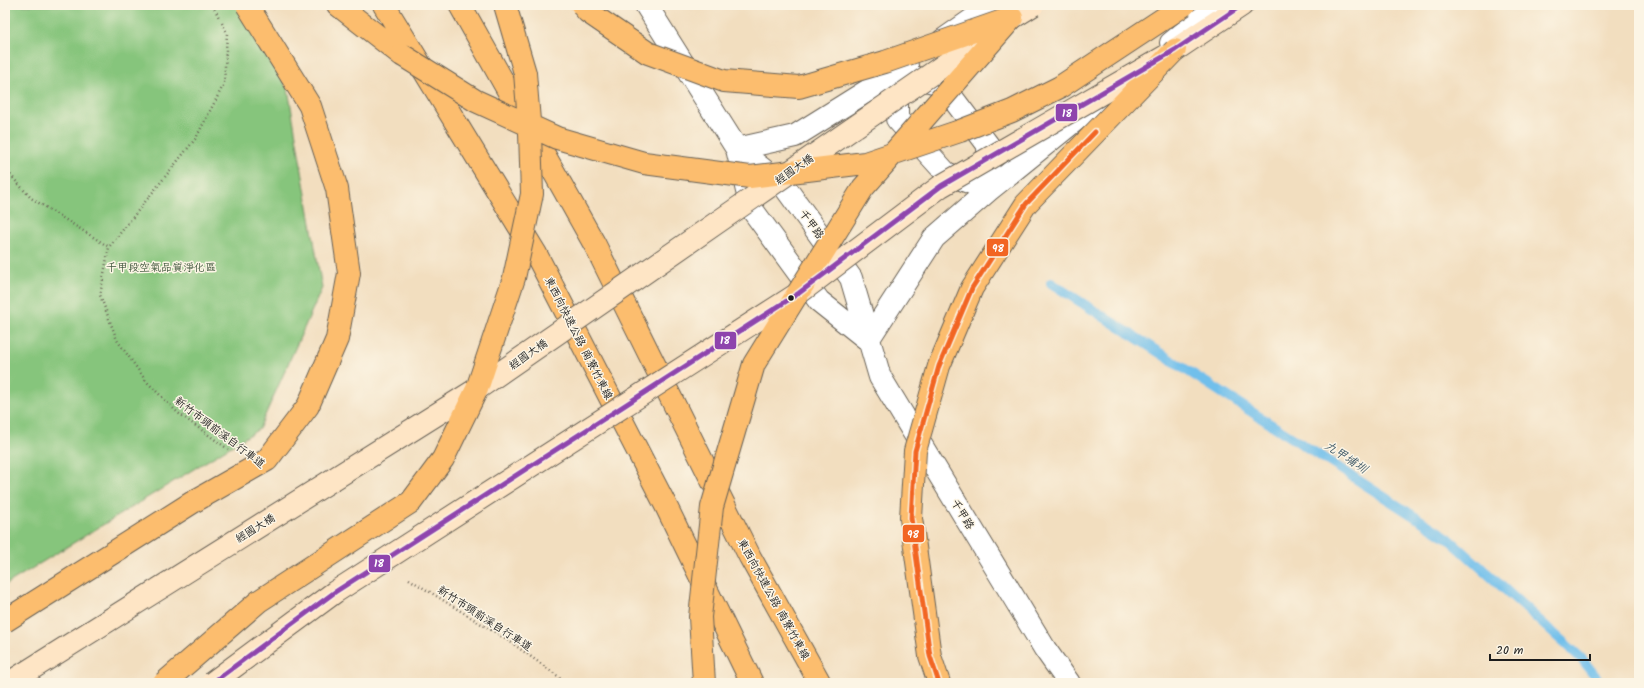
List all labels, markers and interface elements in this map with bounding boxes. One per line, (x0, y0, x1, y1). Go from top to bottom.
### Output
line badge: 18 (1055, 103, 1078, 122)
text: 18 (1062, 105, 1072, 123)
street label: 經國大橋 (771, 150, 818, 190)
street label: 千甲路 (794, 206, 828, 243)
line badge: 98 (986, 238, 1009, 257)
text: 98 (992, 240, 1005, 258)
park label: 千甲段空氣品質淨化區 (106, 259, 216, 277)
street label: 東西向快速公路 南寮竹東線 (539, 274, 617, 403)
unlabelled marker (786, 293, 796, 303)
line badge: 18 (714, 331, 737, 350)
text: 18 (720, 332, 730, 350)
street label: 經國大橋 (505, 335, 552, 375)
street label: 新竹市頭前溪自行車道 (170, 393, 269, 473)
water label: 九甲埔圳 (1320, 436, 1373, 480)
street label: 千甲路 (946, 496, 978, 533)
street label: 經國大橋 (232, 510, 279, 548)
line badge: 98 (902, 524, 925, 543)
text: 98 (907, 526, 920, 544)
street label: 東西向快速公路 南寮竹東線 (732, 535, 814, 664)
line badge: 18 (368, 554, 391, 573)
text: 18 (374, 555, 384, 573)
street label: 新竹市頭前溪自行車道 (433, 581, 535, 656)
scale bar (1490, 636, 1590, 662)
text: 20 m (1496, 641, 1524, 660)

